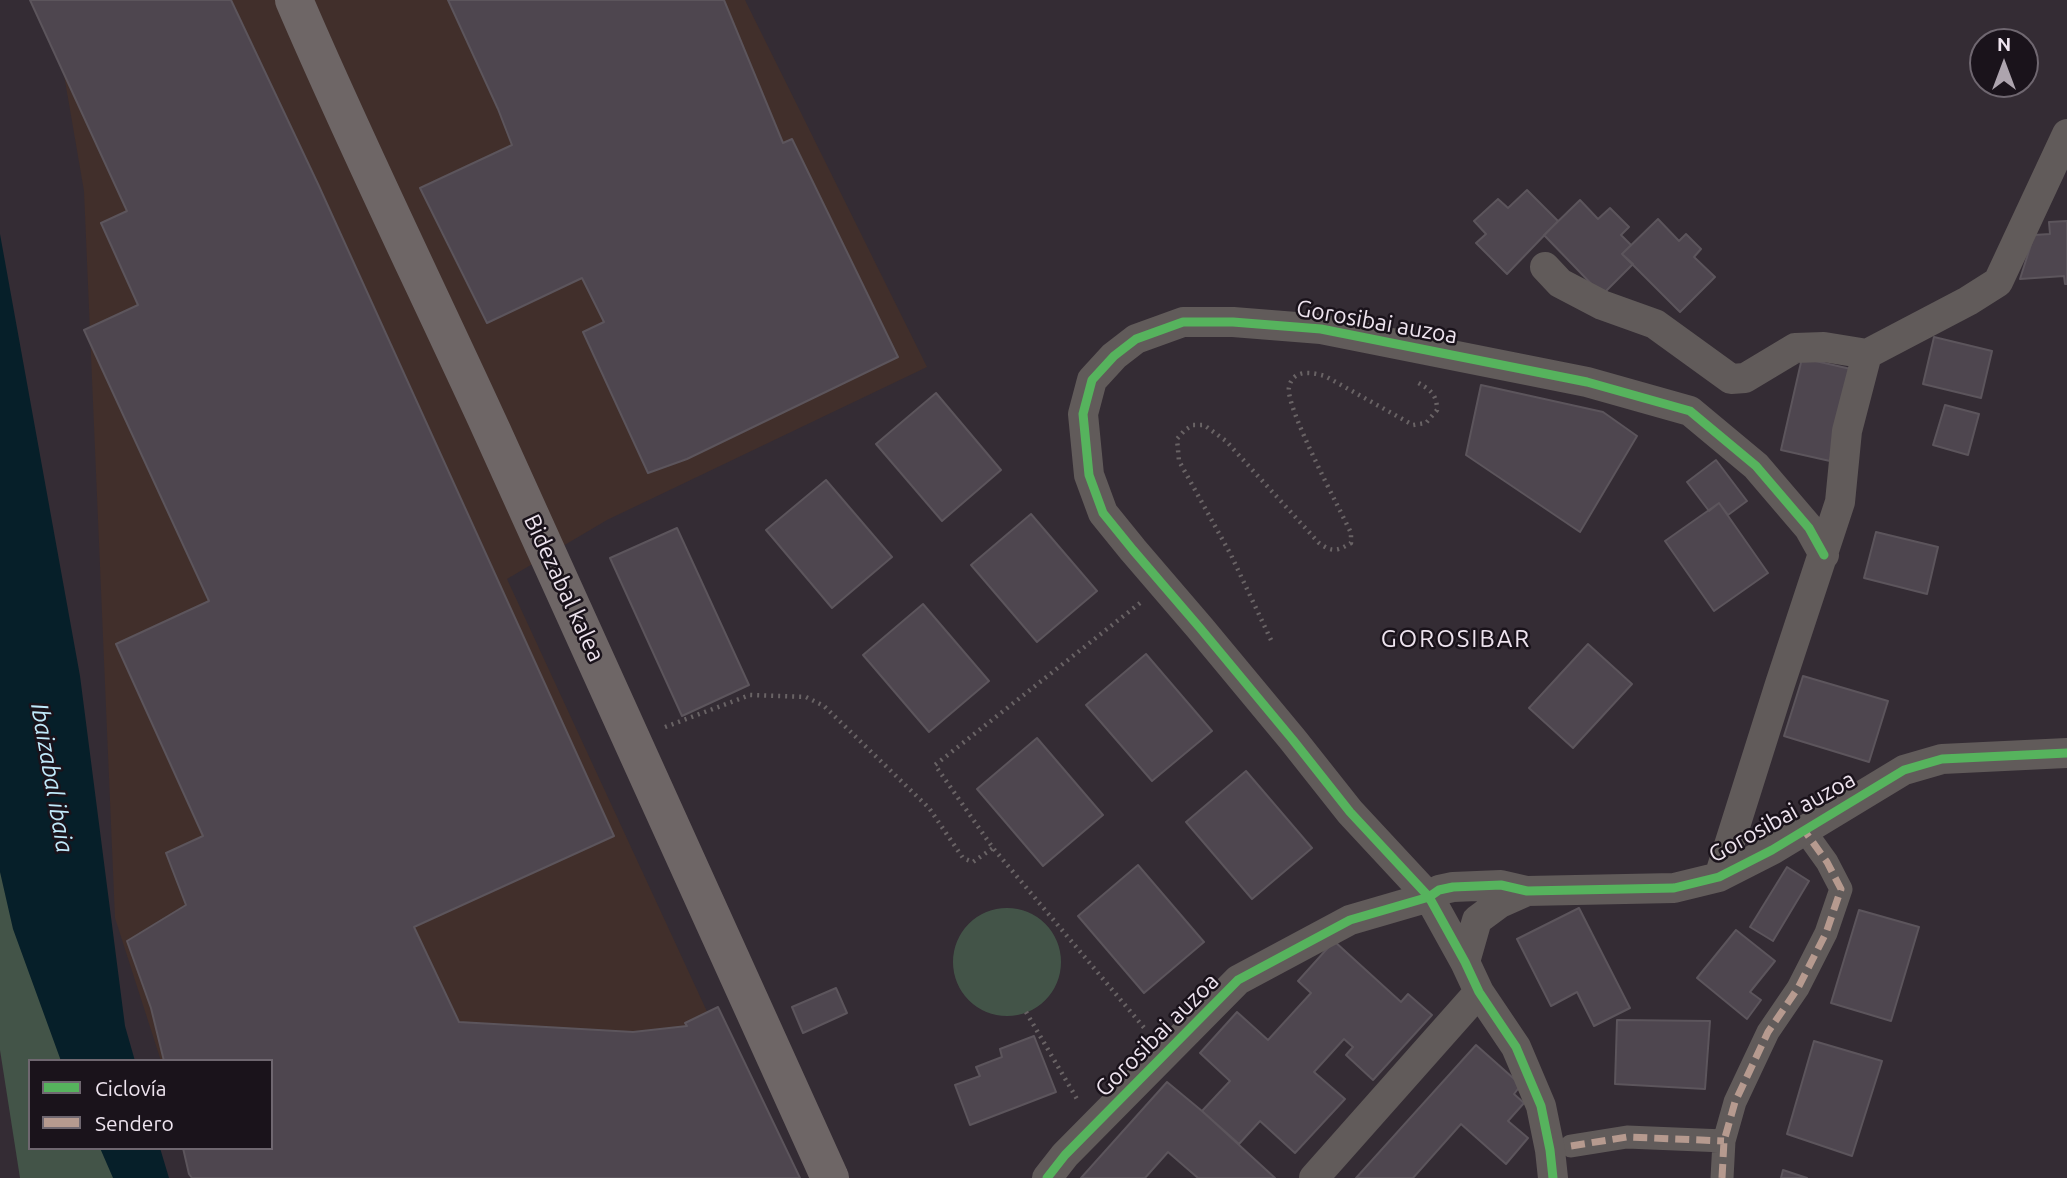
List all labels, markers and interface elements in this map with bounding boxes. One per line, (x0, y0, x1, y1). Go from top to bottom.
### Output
north arrow (1969, 28, 2039, 98)
text: N (1997, 33, 2011, 55)
street label: Gorosibai auzoa (1294, 294, 1460, 350)
street label: Bidezabal kalea (518, 510, 610, 666)
district label: GOROSIBAR (1382, 625, 1530, 653)
water label: Ibaizabal ibaia (25, 701, 79, 855)
street label: Gorosibai auzoa (1704, 765, 1860, 869)
street label: Gorosibai auzoa (1090, 968, 1224, 1102)
legend (28, 1059, 273, 1150)
text: Ciclovía (95, 1076, 167, 1100)
text: Sendero (95, 1111, 174, 1135)

